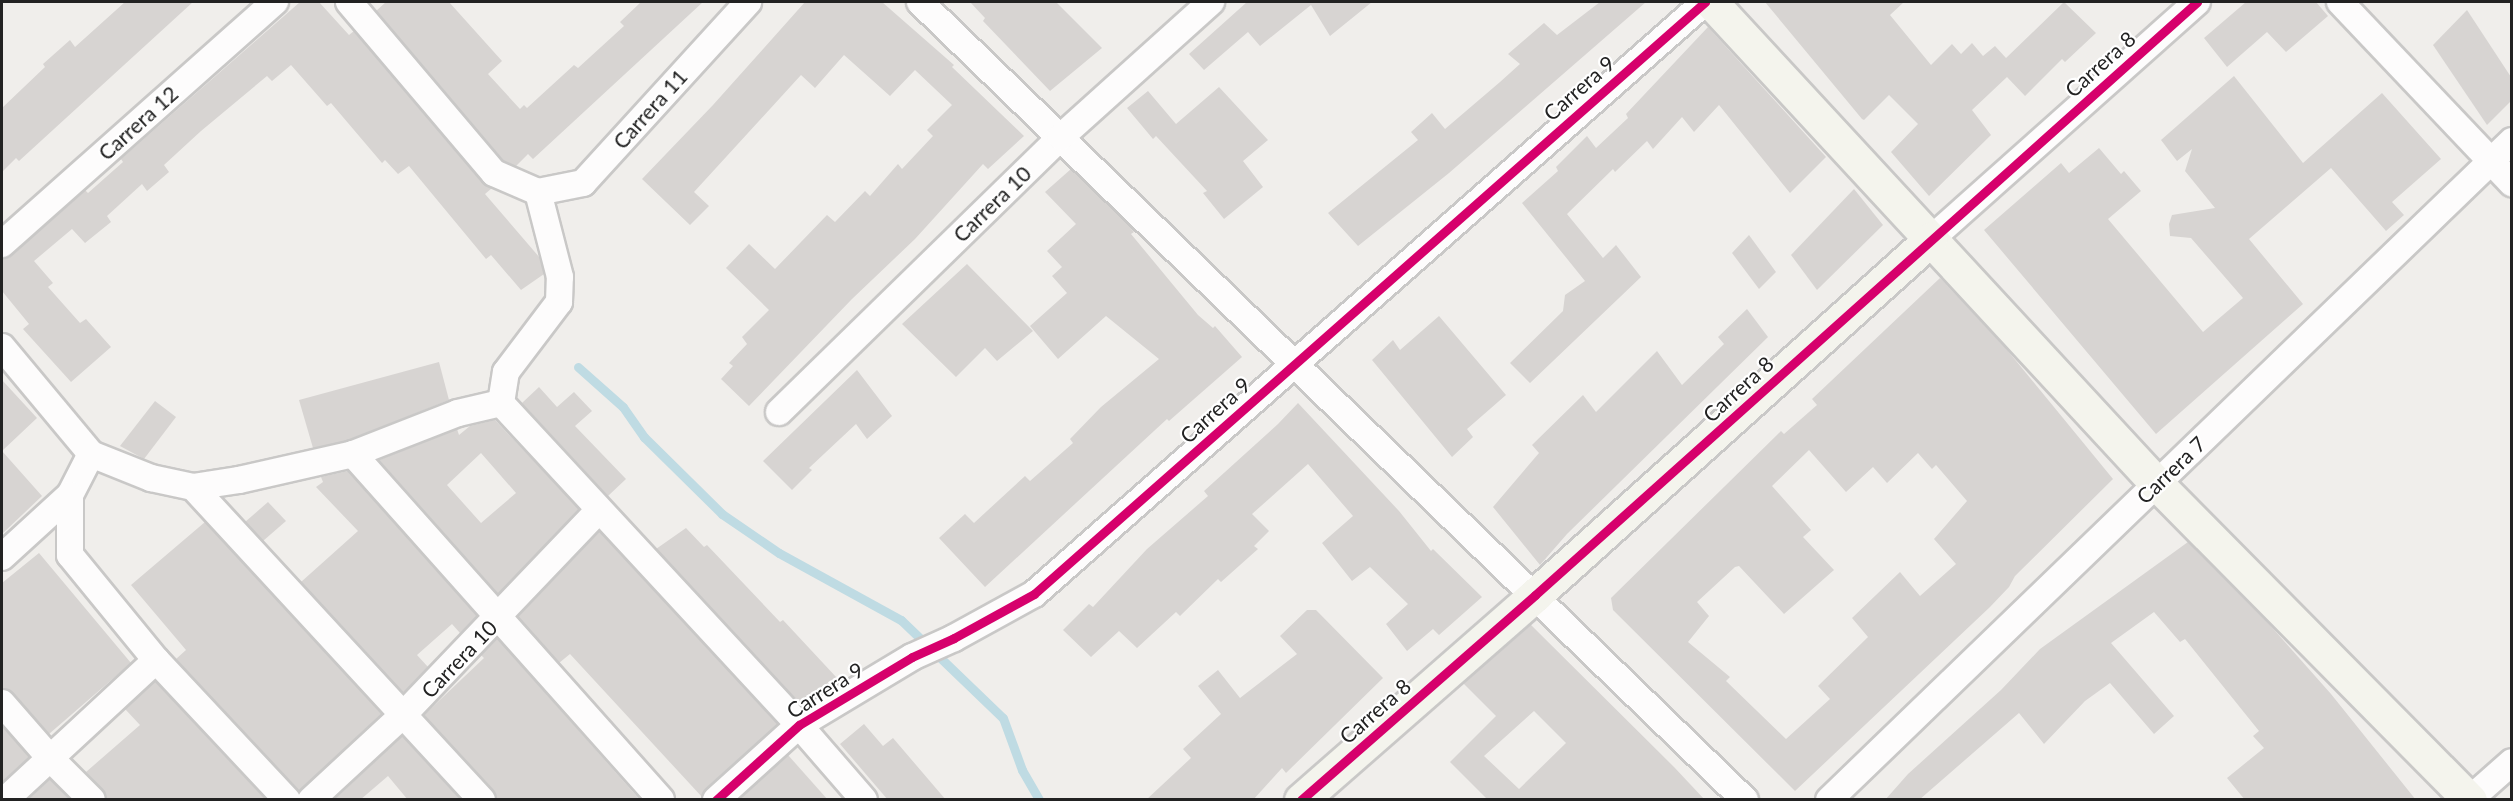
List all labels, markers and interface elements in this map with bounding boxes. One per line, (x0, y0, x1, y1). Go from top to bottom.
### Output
street label: Carrera 8 (2060, 26, 2140, 102)
street label: Carrera 9 (1538, 50, 1620, 126)
street label: Carrera 11 (608, 64, 692, 154)
street label: Carrera 12 (93, 81, 183, 165)
street label: Carrera 10 (948, 161, 1036, 247)
street label: Carrera 8 (1698, 351, 1778, 427)
street label: Carrera 9 (1175, 372, 1255, 448)
street label: Carrera 7 (2131, 431, 2211, 509)
street label: Carrera 10 (416, 615, 502, 703)
street label: Carrera 9 (782, 657, 868, 723)
street label: Carrera 8 (1334, 673, 1416, 749)

